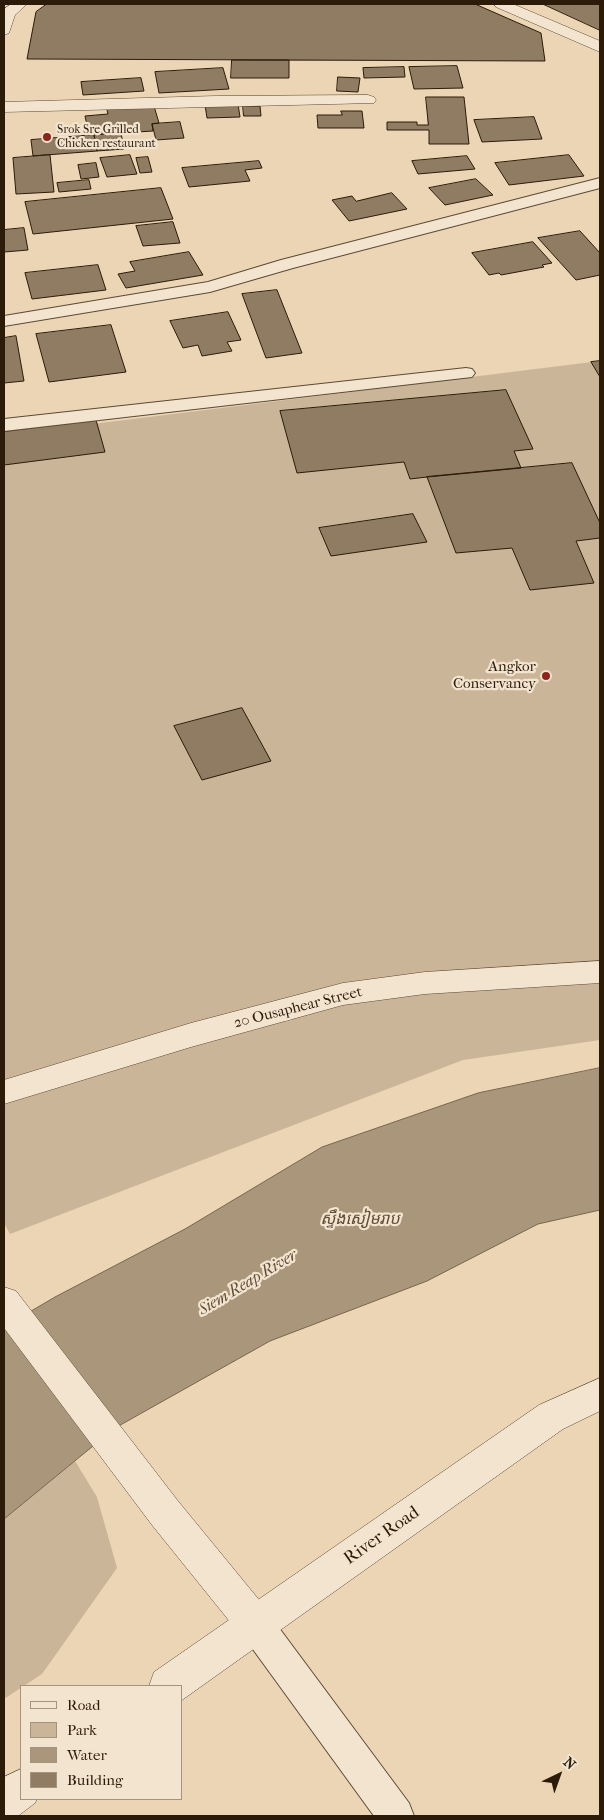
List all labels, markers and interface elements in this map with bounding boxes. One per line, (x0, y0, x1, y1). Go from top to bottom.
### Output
place label: Srok Sre Grilled Chicken restaurant (57, 123, 156, 151)
marker: Srok Sre Grilled Chicken restaurant (41, 131, 53, 143)
place label: Angkor Conservancy (453, 658, 536, 693)
marker: Angkor Conservancy (540, 670, 552, 682)
street label: 20 Ousaphear Street (232, 983, 364, 1033)
water label: ស្ទឹងសៀមរាប (320, 1210, 400, 1230)
water label: Siem Reap River (195, 1246, 301, 1320)
street label: River Road (340, 1502, 424, 1570)
legend (20, 1685, 182, 1800)
text: Road (67, 1696, 100, 1714)
text: Park (67, 1721, 97, 1739)
text: Water (67, 1746, 107, 1764)
north arrow (534, 1750, 584, 1800)
text: N (560, 1754, 579, 1773)
text: Building (67, 1771, 123, 1789)

